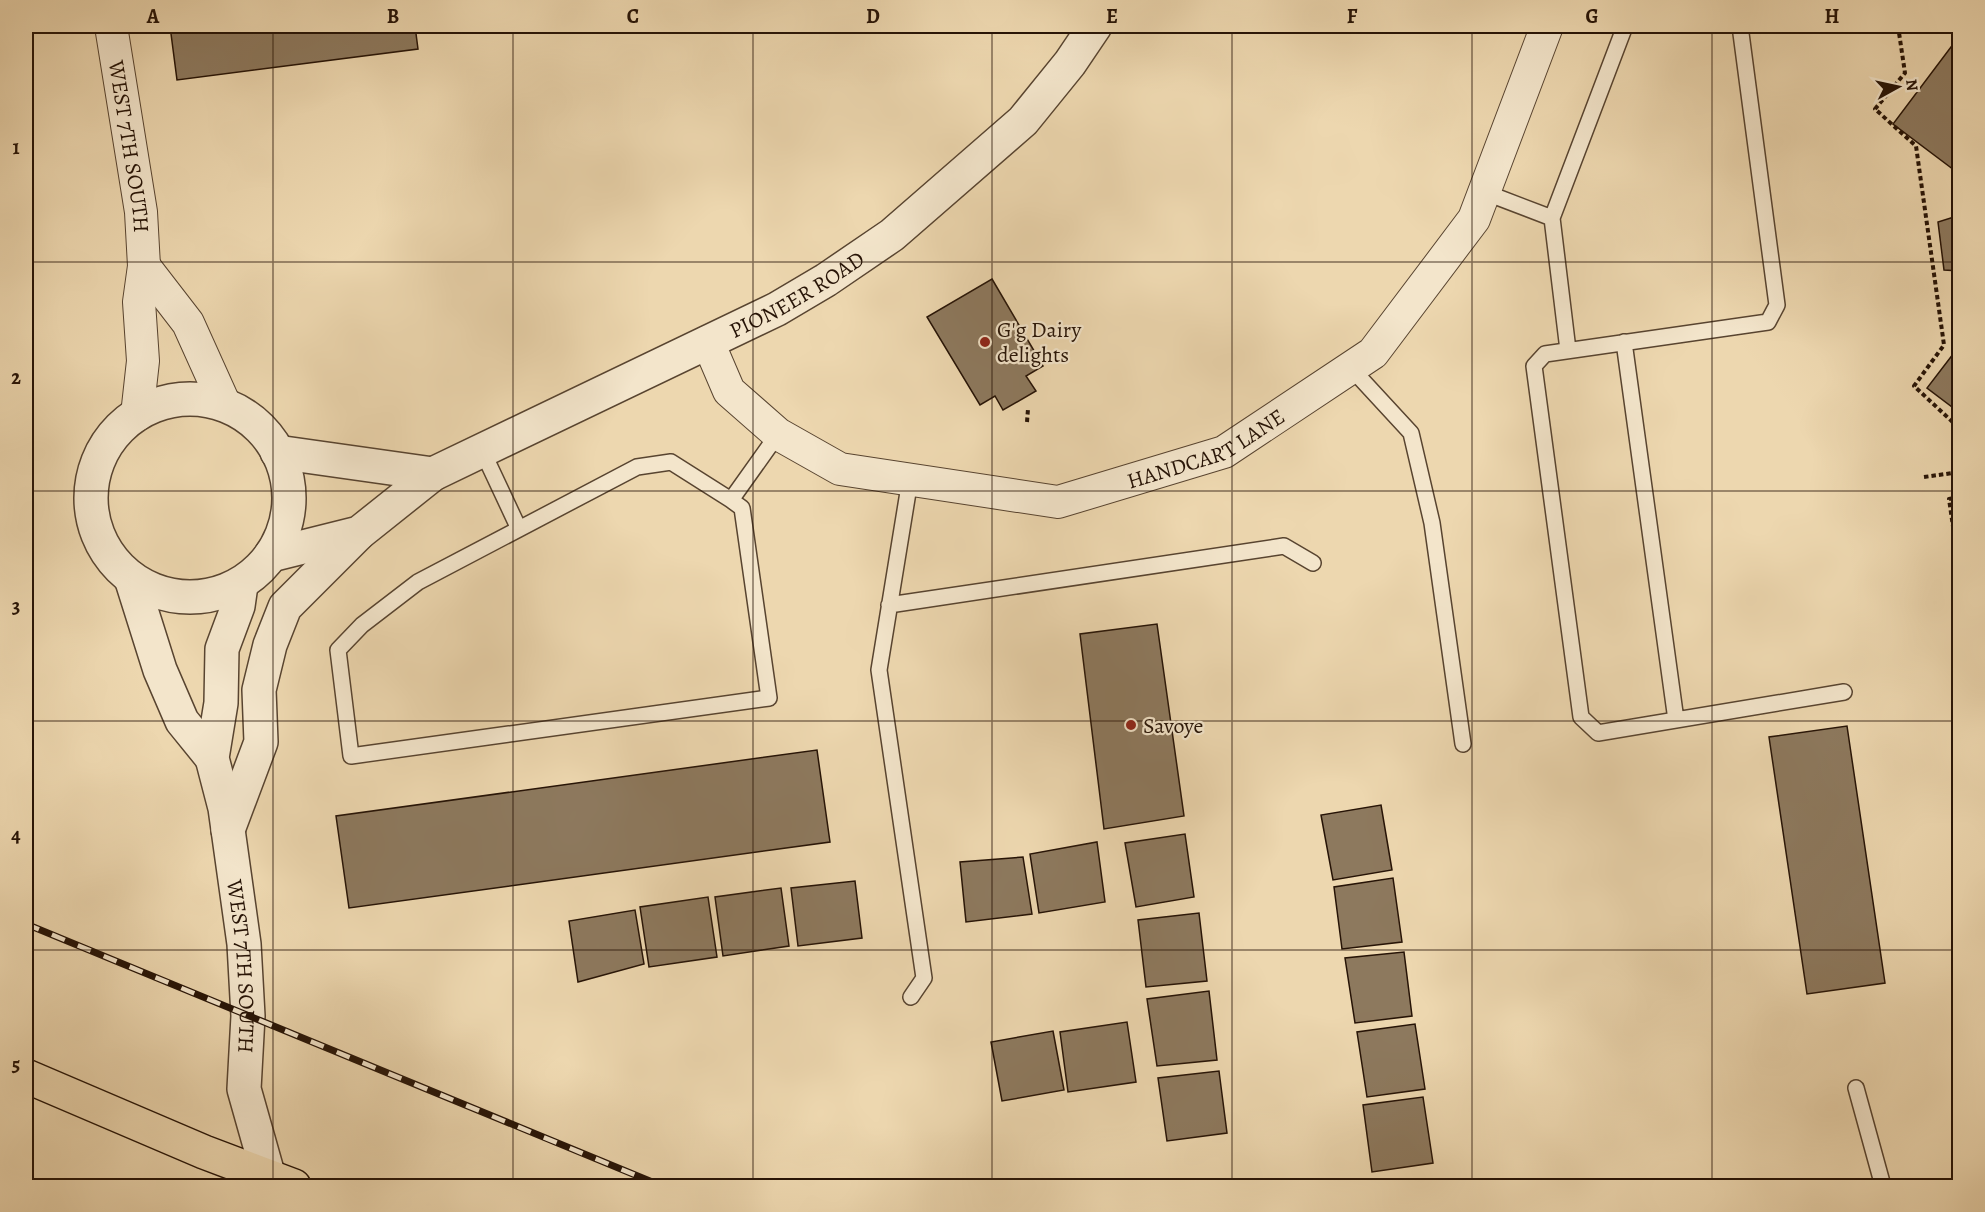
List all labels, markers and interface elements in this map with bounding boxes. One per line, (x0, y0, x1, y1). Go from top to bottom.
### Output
text: A (146, 3, 160, 30)
text: B (387, 3, 399, 30)
text: C (627, 3, 639, 30)
text: D (866, 3, 880, 30)
text: E (1106, 3, 1118, 30)
text: F (1347, 3, 1358, 30)
text: G (1585, 3, 1599, 30)
text: H (1825, 3, 1840, 30)
street label: WEST 7TH SOUTH (101, 57, 156, 234)
north arrow (1868, 57, 1928, 117)
text: N (1900, 78, 1924, 93)
text: 1 (12, 134, 20, 161)
street label: PIONEER ROAD (724, 244, 871, 346)
place label: G'g Dairy delights (997, 315, 1082, 370)
marker: G'g Dairy delights (978, 335, 992, 349)
text: 2 (11, 364, 21, 391)
street label: HANDCART LANE (1123, 402, 1291, 496)
text: 3 (12, 593, 20, 620)
place label: Savoye (1143, 711, 1203, 741)
marker: Savoye (1124, 718, 1138, 732)
text: 4 (11, 822, 21, 849)
street label: WEST 7TH SOUTH (219, 877, 262, 1054)
text: 5 (12, 1051, 20, 1078)

